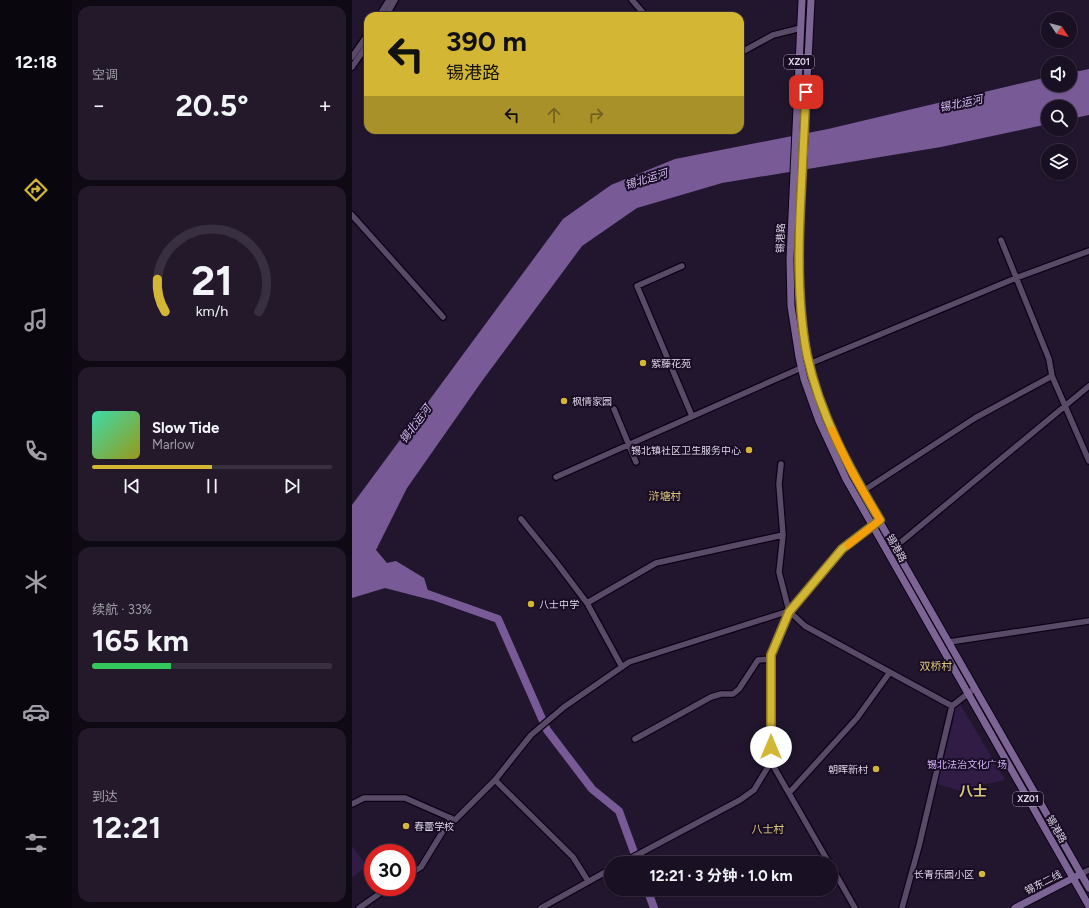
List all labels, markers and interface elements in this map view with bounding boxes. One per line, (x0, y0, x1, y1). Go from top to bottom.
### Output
north arrow (1041, 12, 1077, 48)
map controls (1041, 12, 1077, 180)
text: 390 m (446, 24, 527, 58)
icon: left (380, 28, 432, 80)
text: 12:18 (15, 51, 57, 73)
road number: XZ01 (784, 55, 814, 69)
button: sound (1041, 56, 1077, 92)
text: 锡港路 (446, 62, 500, 84)
text: 空调 (92, 67, 118, 82)
pin (789, 75, 823, 109)
icon: arrive (795, 81, 817, 103)
text: 20.5° (175, 87, 249, 124)
text: − (92, 92, 106, 119)
text: + (318, 92, 332, 119)
water label: 锡北运河 (938, 92, 986, 114)
button: search (1041, 100, 1077, 136)
icon: left (501, 104, 523, 126)
icon: ahead (543, 104, 565, 126)
icon: right (585, 104, 607, 126)
button: layers (1041, 144, 1077, 180)
water label: 锡北运河 (623, 166, 671, 192)
icon: directions (22, 176, 50, 204)
street label: 锡港路 (773, 223, 788, 253)
text: 21 (191, 254, 233, 304)
text: km/h (196, 301, 228, 319)
icon: music (22, 306, 50, 334)
place label: 紫藤花苑 (651, 357, 691, 370)
marker: 紫藤花苑 (638, 358, 648, 368)
place label: 枫情家园 (572, 395, 612, 408)
marker: 枫情家园 (559, 396, 569, 406)
water label: 锡北运河 (397, 401, 435, 446)
text: Slow Tide (152, 419, 219, 437)
icon: phone (22, 437, 50, 465)
text: Marlow (152, 437, 194, 452)
place label: 锡北镇社区卫生服务中心 (631, 444, 741, 457)
marker: 锡北镇社区卫生服务中心 (744, 445, 754, 455)
icon: previous (121, 475, 143, 497)
icon: pause (201, 475, 223, 497)
icon: next (281, 475, 303, 497)
district label: 浒塘村 (649, 490, 682, 503)
street label: 锡港路 (884, 532, 910, 565)
icon: climate (22, 568, 50, 596)
place label: 八士中学 (539, 598, 579, 611)
marker: 八士中学 (526, 599, 536, 609)
text: 续航 · 33% (92, 602, 152, 617)
text: 165 km (92, 622, 189, 659)
district label: 双桥村 (920, 660, 953, 673)
icon: car (22, 698, 50, 726)
position arrow (750, 726, 792, 768)
park label: 锡北法治文化广场 (927, 758, 1007, 771)
place label: 朝晖新村 (828, 763, 868, 776)
marker: 朝晖新村 (871, 764, 881, 774)
district label: 八士 (959, 783, 987, 800)
text: 到达 (92, 789, 118, 804)
road number: XZ01 (1013, 792, 1043, 806)
text: 12:21 (92, 809, 161, 846)
street label: 锡港路 (1043, 813, 1070, 845)
place label: 春蕾学校 (414, 820, 454, 833)
marker: 春蕾学校 (401, 821, 411, 831)
district label: 八士村 (752, 823, 785, 836)
icon: filters (22, 829, 50, 857)
speed limit sign: 30 (364, 844, 416, 896)
text: 12:21 · 3 分钟 · 1.0 km (649, 867, 793, 885)
place label: 长青乐园小区 (914, 868, 974, 881)
street label: 锡东二线 (1022, 868, 1064, 897)
marker: 长青乐园小区 (977, 869, 987, 879)

